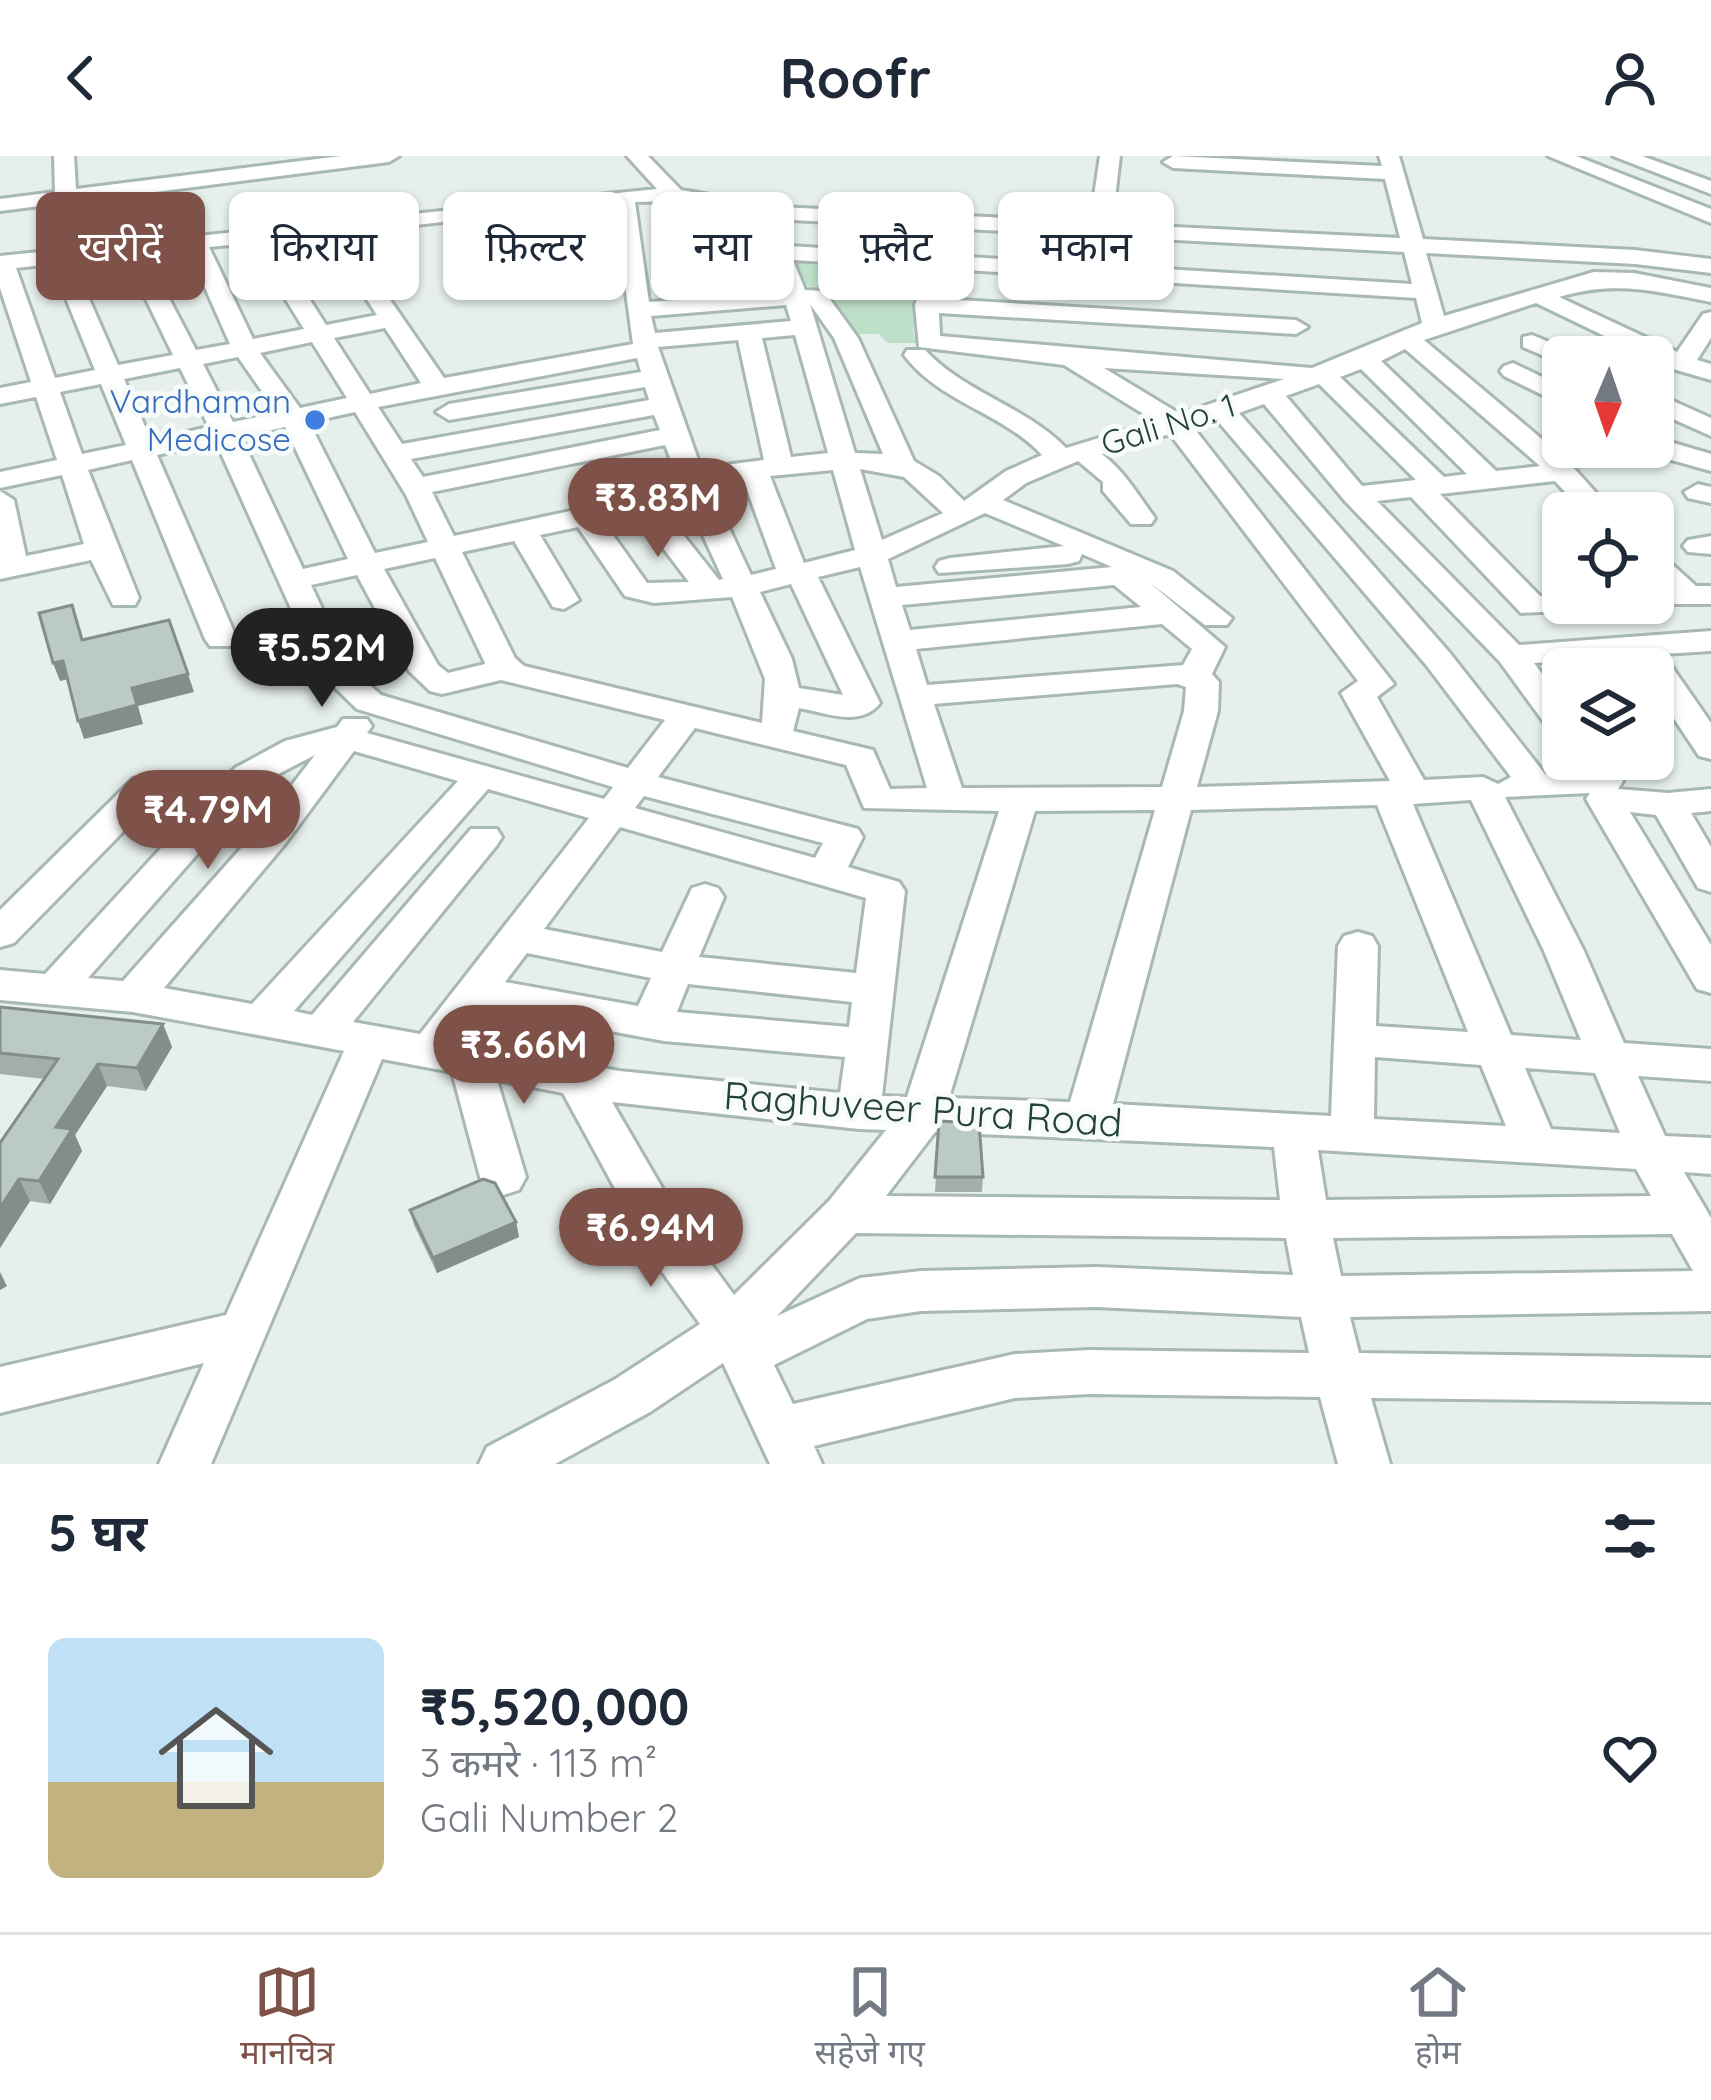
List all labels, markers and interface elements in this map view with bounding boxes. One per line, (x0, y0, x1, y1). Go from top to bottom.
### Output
text: Roofr (780, 44, 931, 112)
icon: back (48, 45, 114, 111)
icon: person (1597, 45, 1663, 111)
chip: खरीदें (36, 192, 205, 300)
chip: किराया (229, 192, 419, 300)
chip: फ़िल्टर (443, 192, 627, 300)
chip: नया (651, 192, 794, 300)
chip: फ़्लैट (818, 192, 974, 300)
chip: मकान (998, 192, 1174, 300)
north arrow (1542, 336, 1674, 468)
map controls (1542, 336, 1674, 780)
place label: Vardhaman Medicose (110, 380, 291, 459)
street label: Gali No. 1 (1096, 384, 1240, 463)
marker: Vardhaman Medicose (302, 407, 328, 433)
pin: ₹3.83M (560, 458, 756, 560)
text: ₹3.83M (595, 472, 721, 521)
button: locate (1542, 492, 1674, 624)
pin: ₹5.52M (224, 608, 420, 710)
text: ₹5.52M (258, 622, 386, 671)
button: layers (1542, 648, 1674, 780)
pin: ₹4.79M (110, 770, 306, 872)
text: ₹4.79M (143, 784, 273, 833)
pin: ₹3.66M (426, 1005, 622, 1107)
text: ₹3.66M (460, 1019, 588, 1068)
street label: Raghuveer Pura Road (722, 1070, 1124, 1147)
pin: ₹6.94M (553, 1188, 749, 1290)
text: ₹6.94M (586, 1202, 716, 1251)
text: 5 घर (48, 1500, 147, 1564)
icon: filters (1597, 1503, 1663, 1569)
text: ₹5,520,000 (420, 1674, 689, 1738)
icon: home (144, 1686, 288, 1830)
icon: heart (1597, 1725, 1663, 1791)
text: 3 कमरे · 113 m² (420, 1738, 657, 1787)
text: Gali Number 2 (420, 1793, 678, 1842)
tab: मानचित्र (240, 1959, 334, 2077)
tab: सहेजे गए (815, 1959, 925, 2077)
tab: होम (1405, 1959, 1471, 2077)

